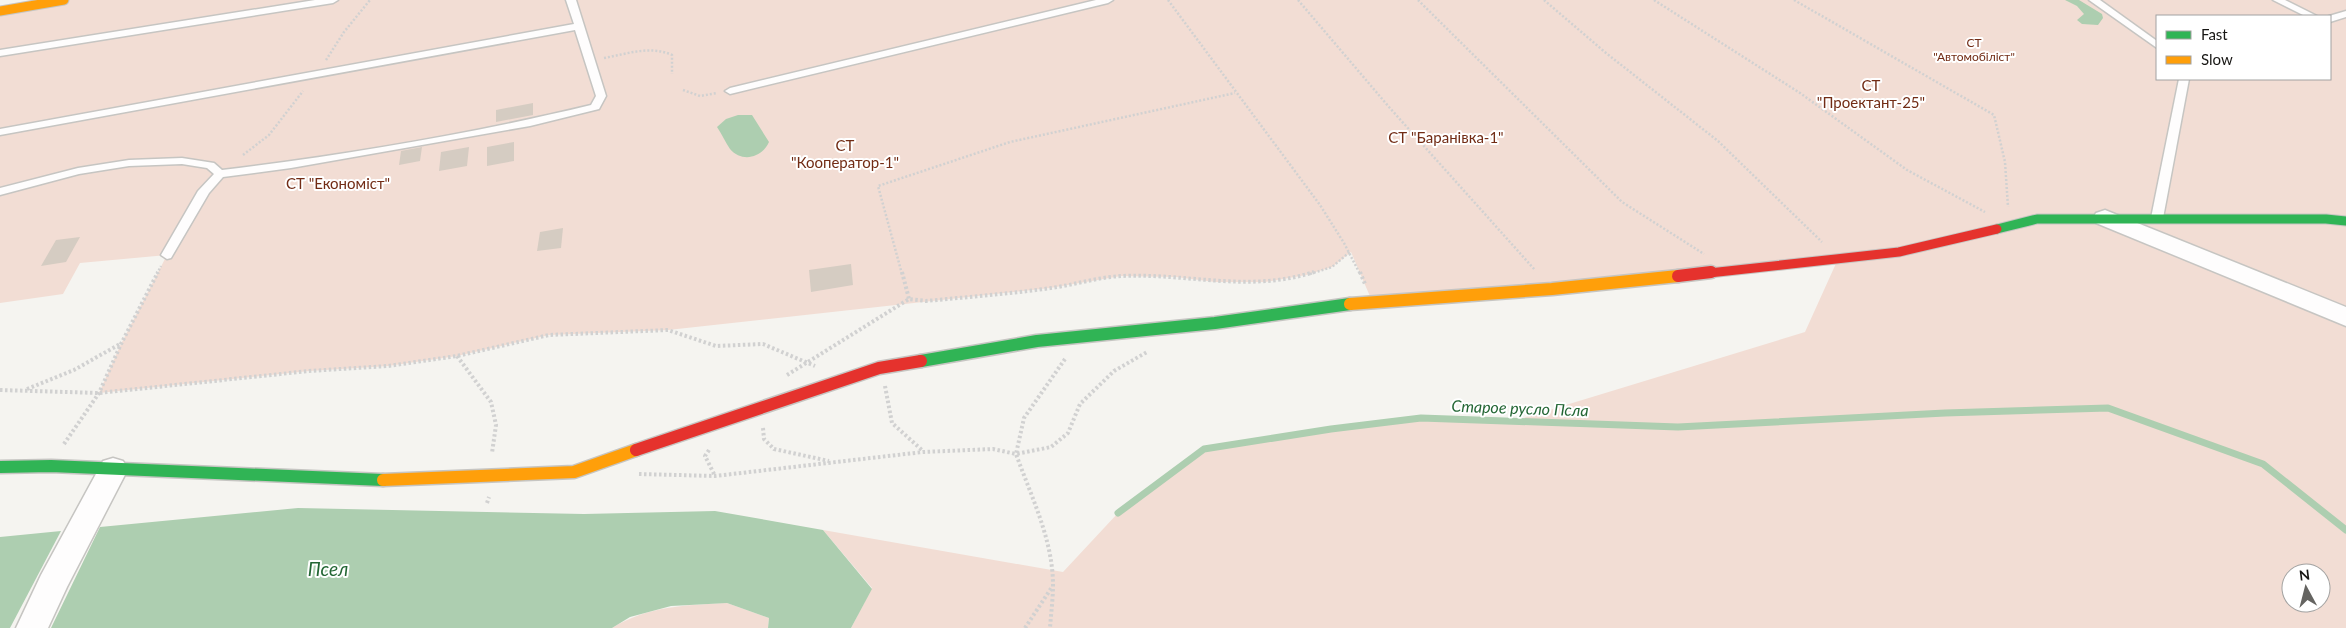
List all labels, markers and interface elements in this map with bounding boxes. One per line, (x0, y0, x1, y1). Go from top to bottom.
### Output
legend (2156, 15, 2331, 80)
text: Fast (2201, 25, 2228, 43)
park label: СТ "Автомобіліст" (1933, 35, 2015, 64)
text: Slow (2201, 50, 2233, 68)
park label: СТ "Проектант-25" (1817, 76, 1925, 111)
park label: СТ "Баранівка-1" (1388, 128, 1504, 146)
park label: СТ "Кооператор-1" (791, 136, 899, 171)
park label: СТ "Економіст" (286, 174, 390, 192)
water label: Старое русло Псла (1451, 396, 1589, 419)
water label: Псел (308, 557, 348, 580)
north arrow (2281, 563, 2331, 613)
text: N (2298, 566, 2311, 584)

